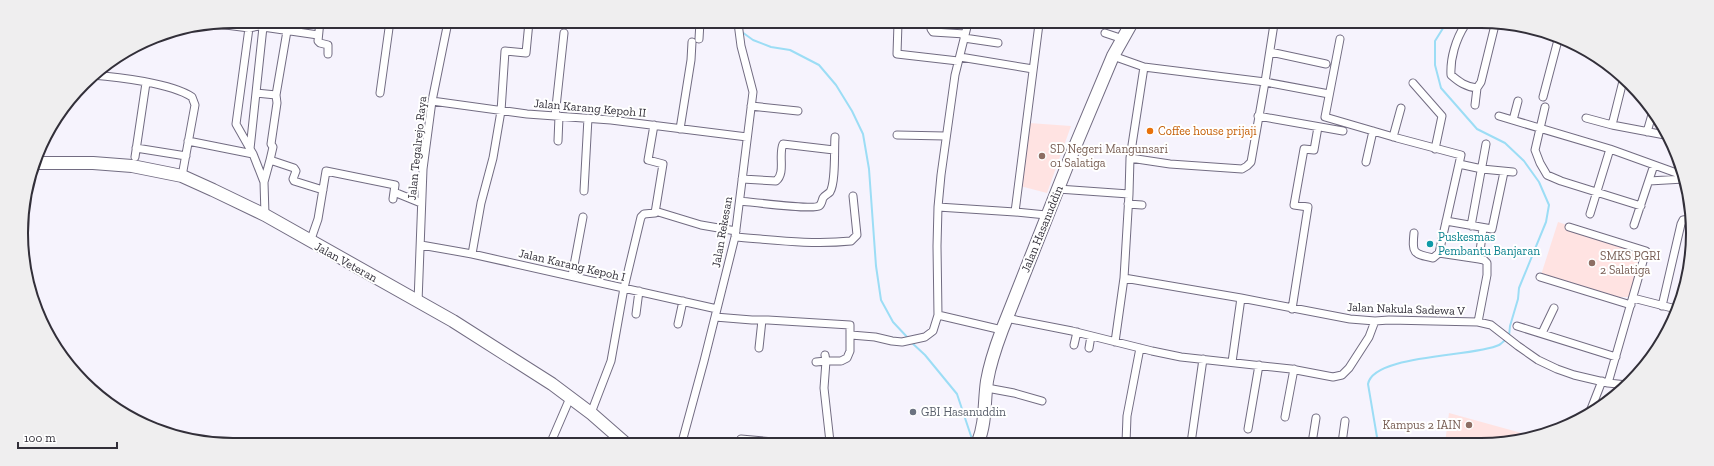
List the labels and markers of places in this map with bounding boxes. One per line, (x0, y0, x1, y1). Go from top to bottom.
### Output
place label: Coffee house prijaji (1158, 124, 1257, 139)
marker: Coffee house prijaji (1145, 126, 1155, 136)
place label: SD Negeri Mangunsari 01 Salatiga (1050, 142, 1169, 170)
marker: SD Negeri Mangunsari 01 Salatiga (1037, 151, 1047, 161)
place label: Puskesmas Pembantu Banjaran (1438, 230, 1540, 259)
marker: Puskesmas Pembantu Banjaran (1425, 239, 1435, 249)
place label: SMKS PGRI 2 Salatiga (1600, 249, 1660, 277)
marker: SMKS PGRI 2 Salatiga (1587, 258, 1597, 268)
place label: GBI Hasanuddin (921, 405, 1006, 419)
marker: GBI Hasanuddin (908, 407, 918, 417)
place label: Kampus 2 IAIN (1383, 418, 1461, 432)
marker: Kampus 2 IAIN (1464, 420, 1474, 430)

